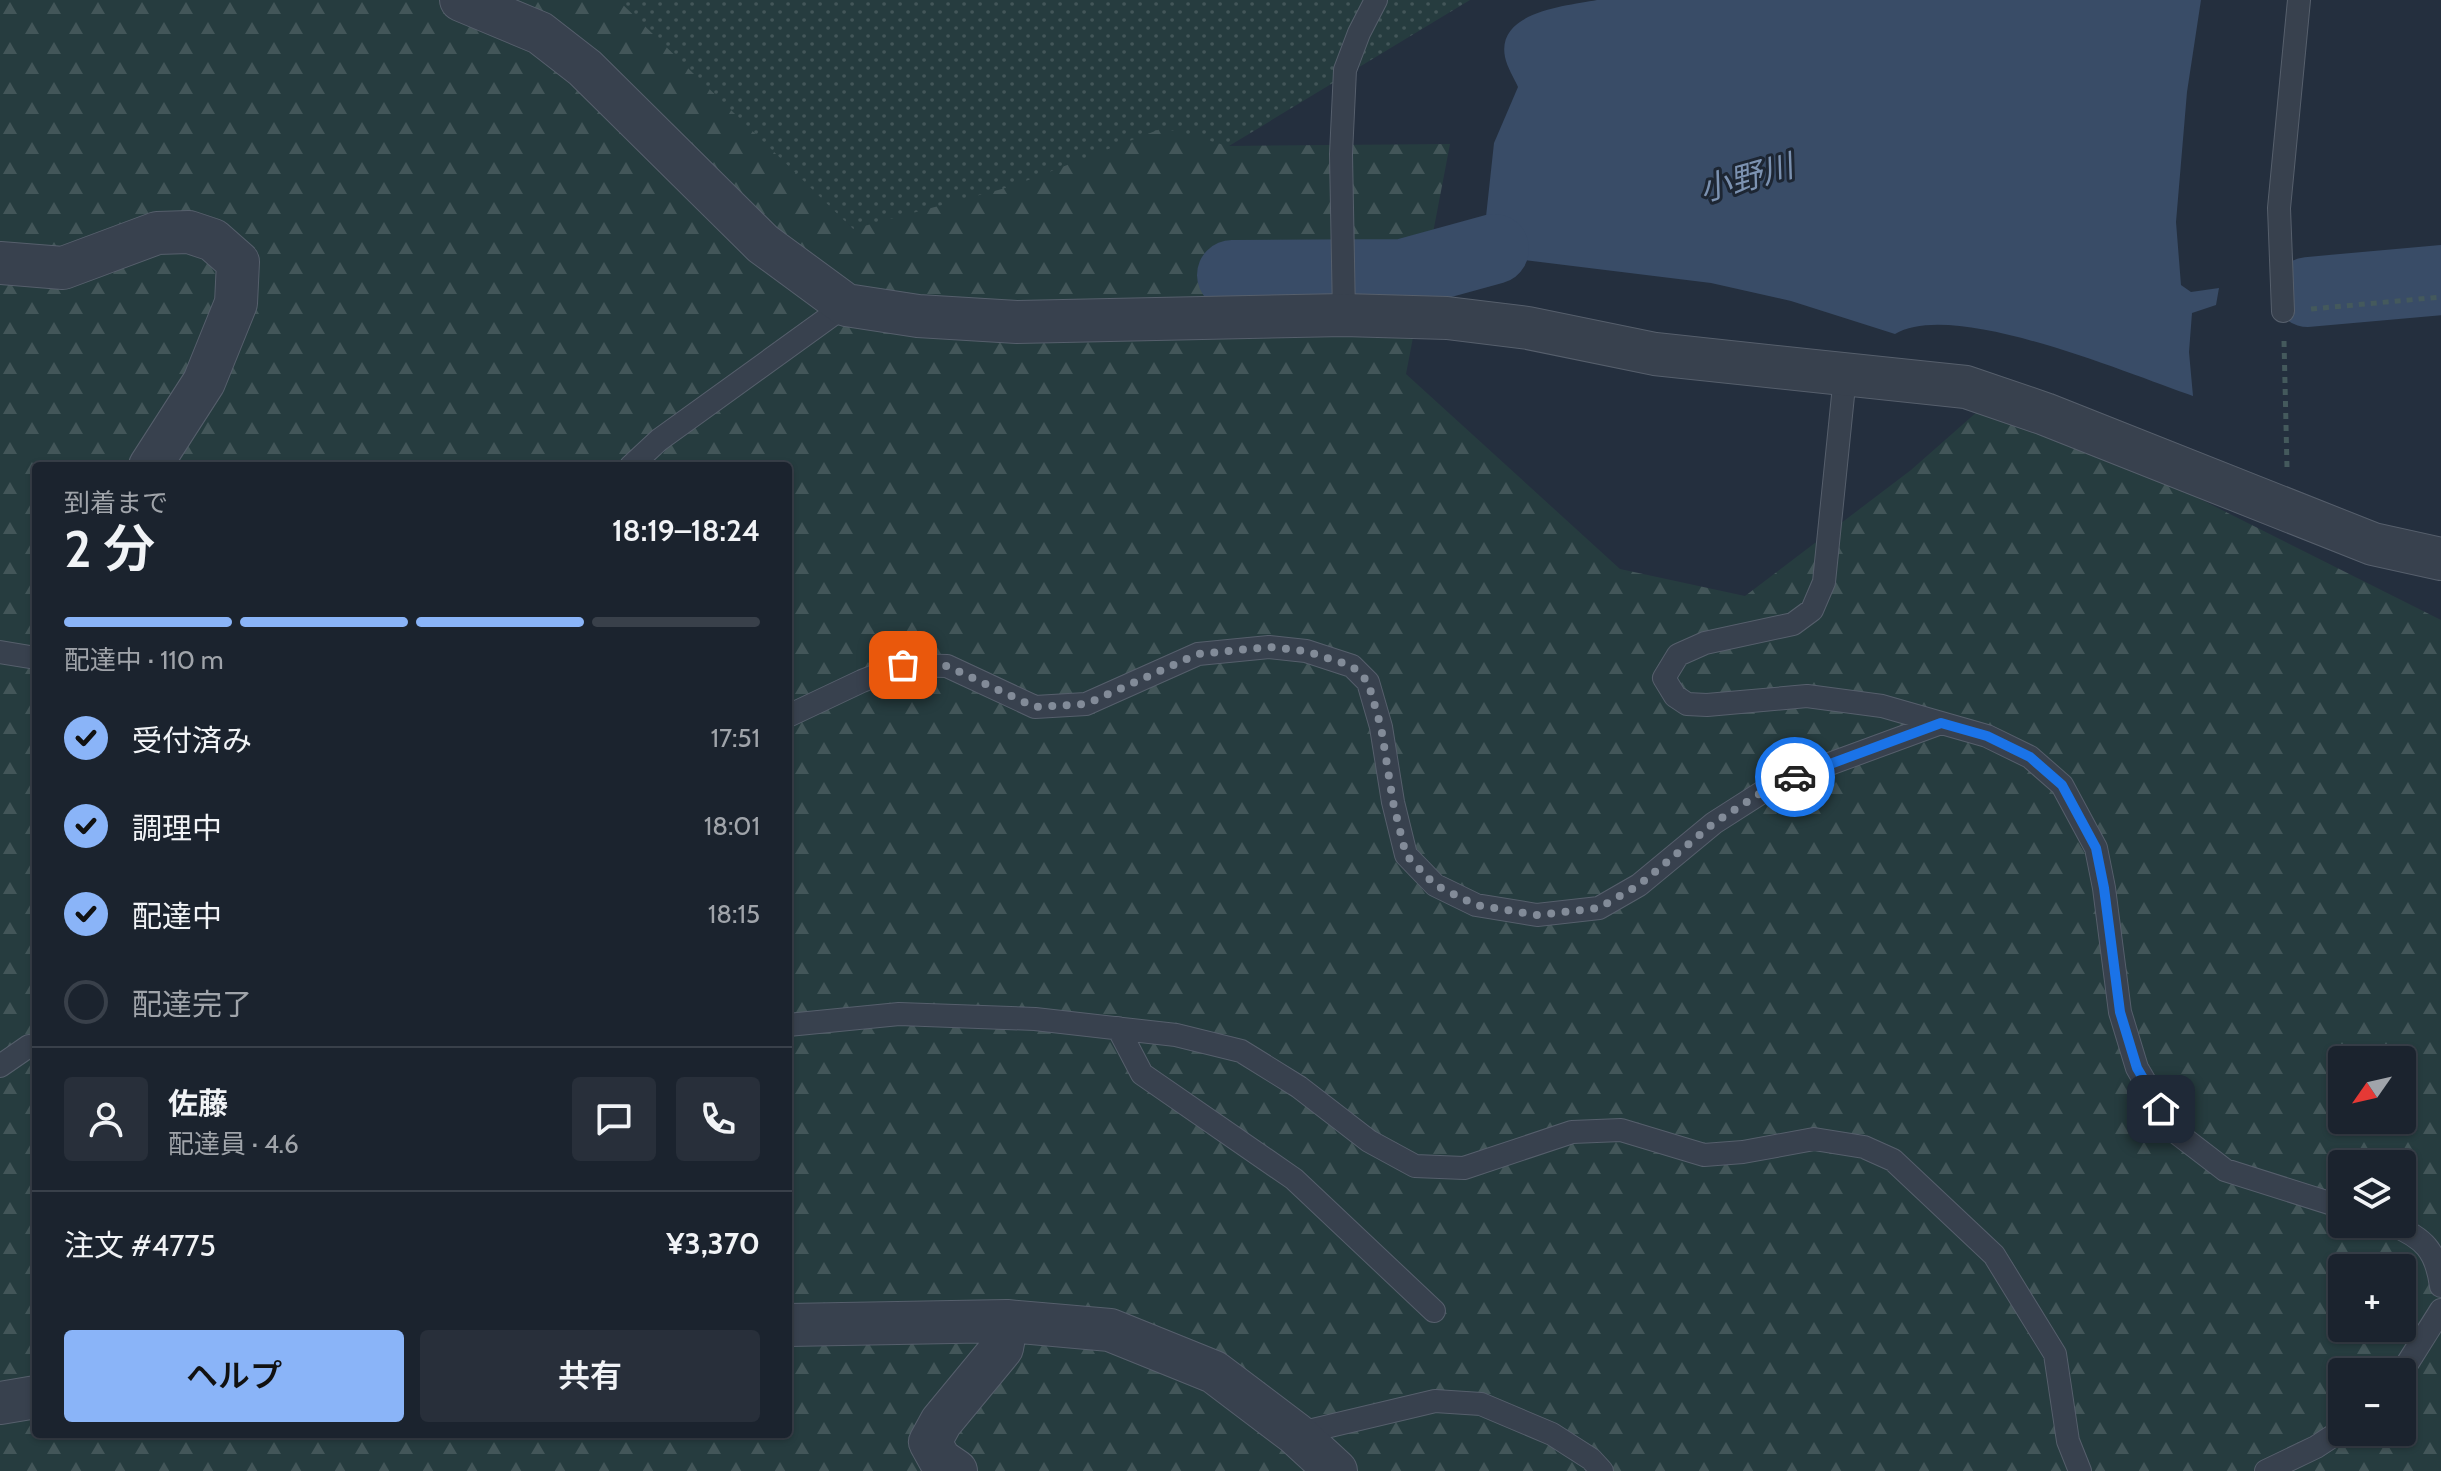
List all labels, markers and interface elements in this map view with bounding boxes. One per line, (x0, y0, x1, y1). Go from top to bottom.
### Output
water label: 小野川 (1694, 145, 1800, 209)
text: 到着まで (64, 487, 168, 519)
text: 18:19–18:24 (612, 512, 760, 549)
text: 2 分 (64, 517, 155, 580)
pin (869, 631, 937, 699)
icon: bag (881, 643, 925, 687)
text: 配達中 · 110 m (64, 644, 224, 676)
icon: check (64, 716, 108, 760)
text: 受付済み (132, 722, 252, 759)
text: 17:51 (710, 722, 760, 754)
courier (1755, 737, 1835, 817)
icon: car (1773, 755, 1817, 799)
icon: check (64, 804, 108, 848)
text: 調理中 (132, 810, 222, 847)
text: 18:01 (704, 810, 760, 842)
icon: check (64, 892, 108, 936)
text: 配達中 (132, 898, 222, 935)
text: 18:15 (708, 898, 760, 930)
text: 配達完了 (132, 986, 252, 1023)
north arrow (2328, 1046, 2416, 1134)
map controls (2328, 1046, 2416, 1446)
pin (2127, 1075, 2195, 1143)
button: person (64, 1077, 148, 1161)
button: chat (572, 1077, 656, 1161)
button: phone (676, 1077, 760, 1161)
text: 佐藤 (168, 1085, 228, 1122)
icon: home (2139, 1087, 2183, 1131)
text: 配達員 · 4.6 (168, 1128, 299, 1160)
button: layers (2328, 1150, 2416, 1238)
text: ¥3,370 (666, 1225, 760, 1262)
text: 注文 #4775 (64, 1227, 216, 1264)
button: + (2328, 1254, 2416, 1342)
button: ヘルプ (64, 1330, 404, 1422)
button: 共有 (420, 1330, 760, 1422)
button: − (2328, 1358, 2416, 1446)

